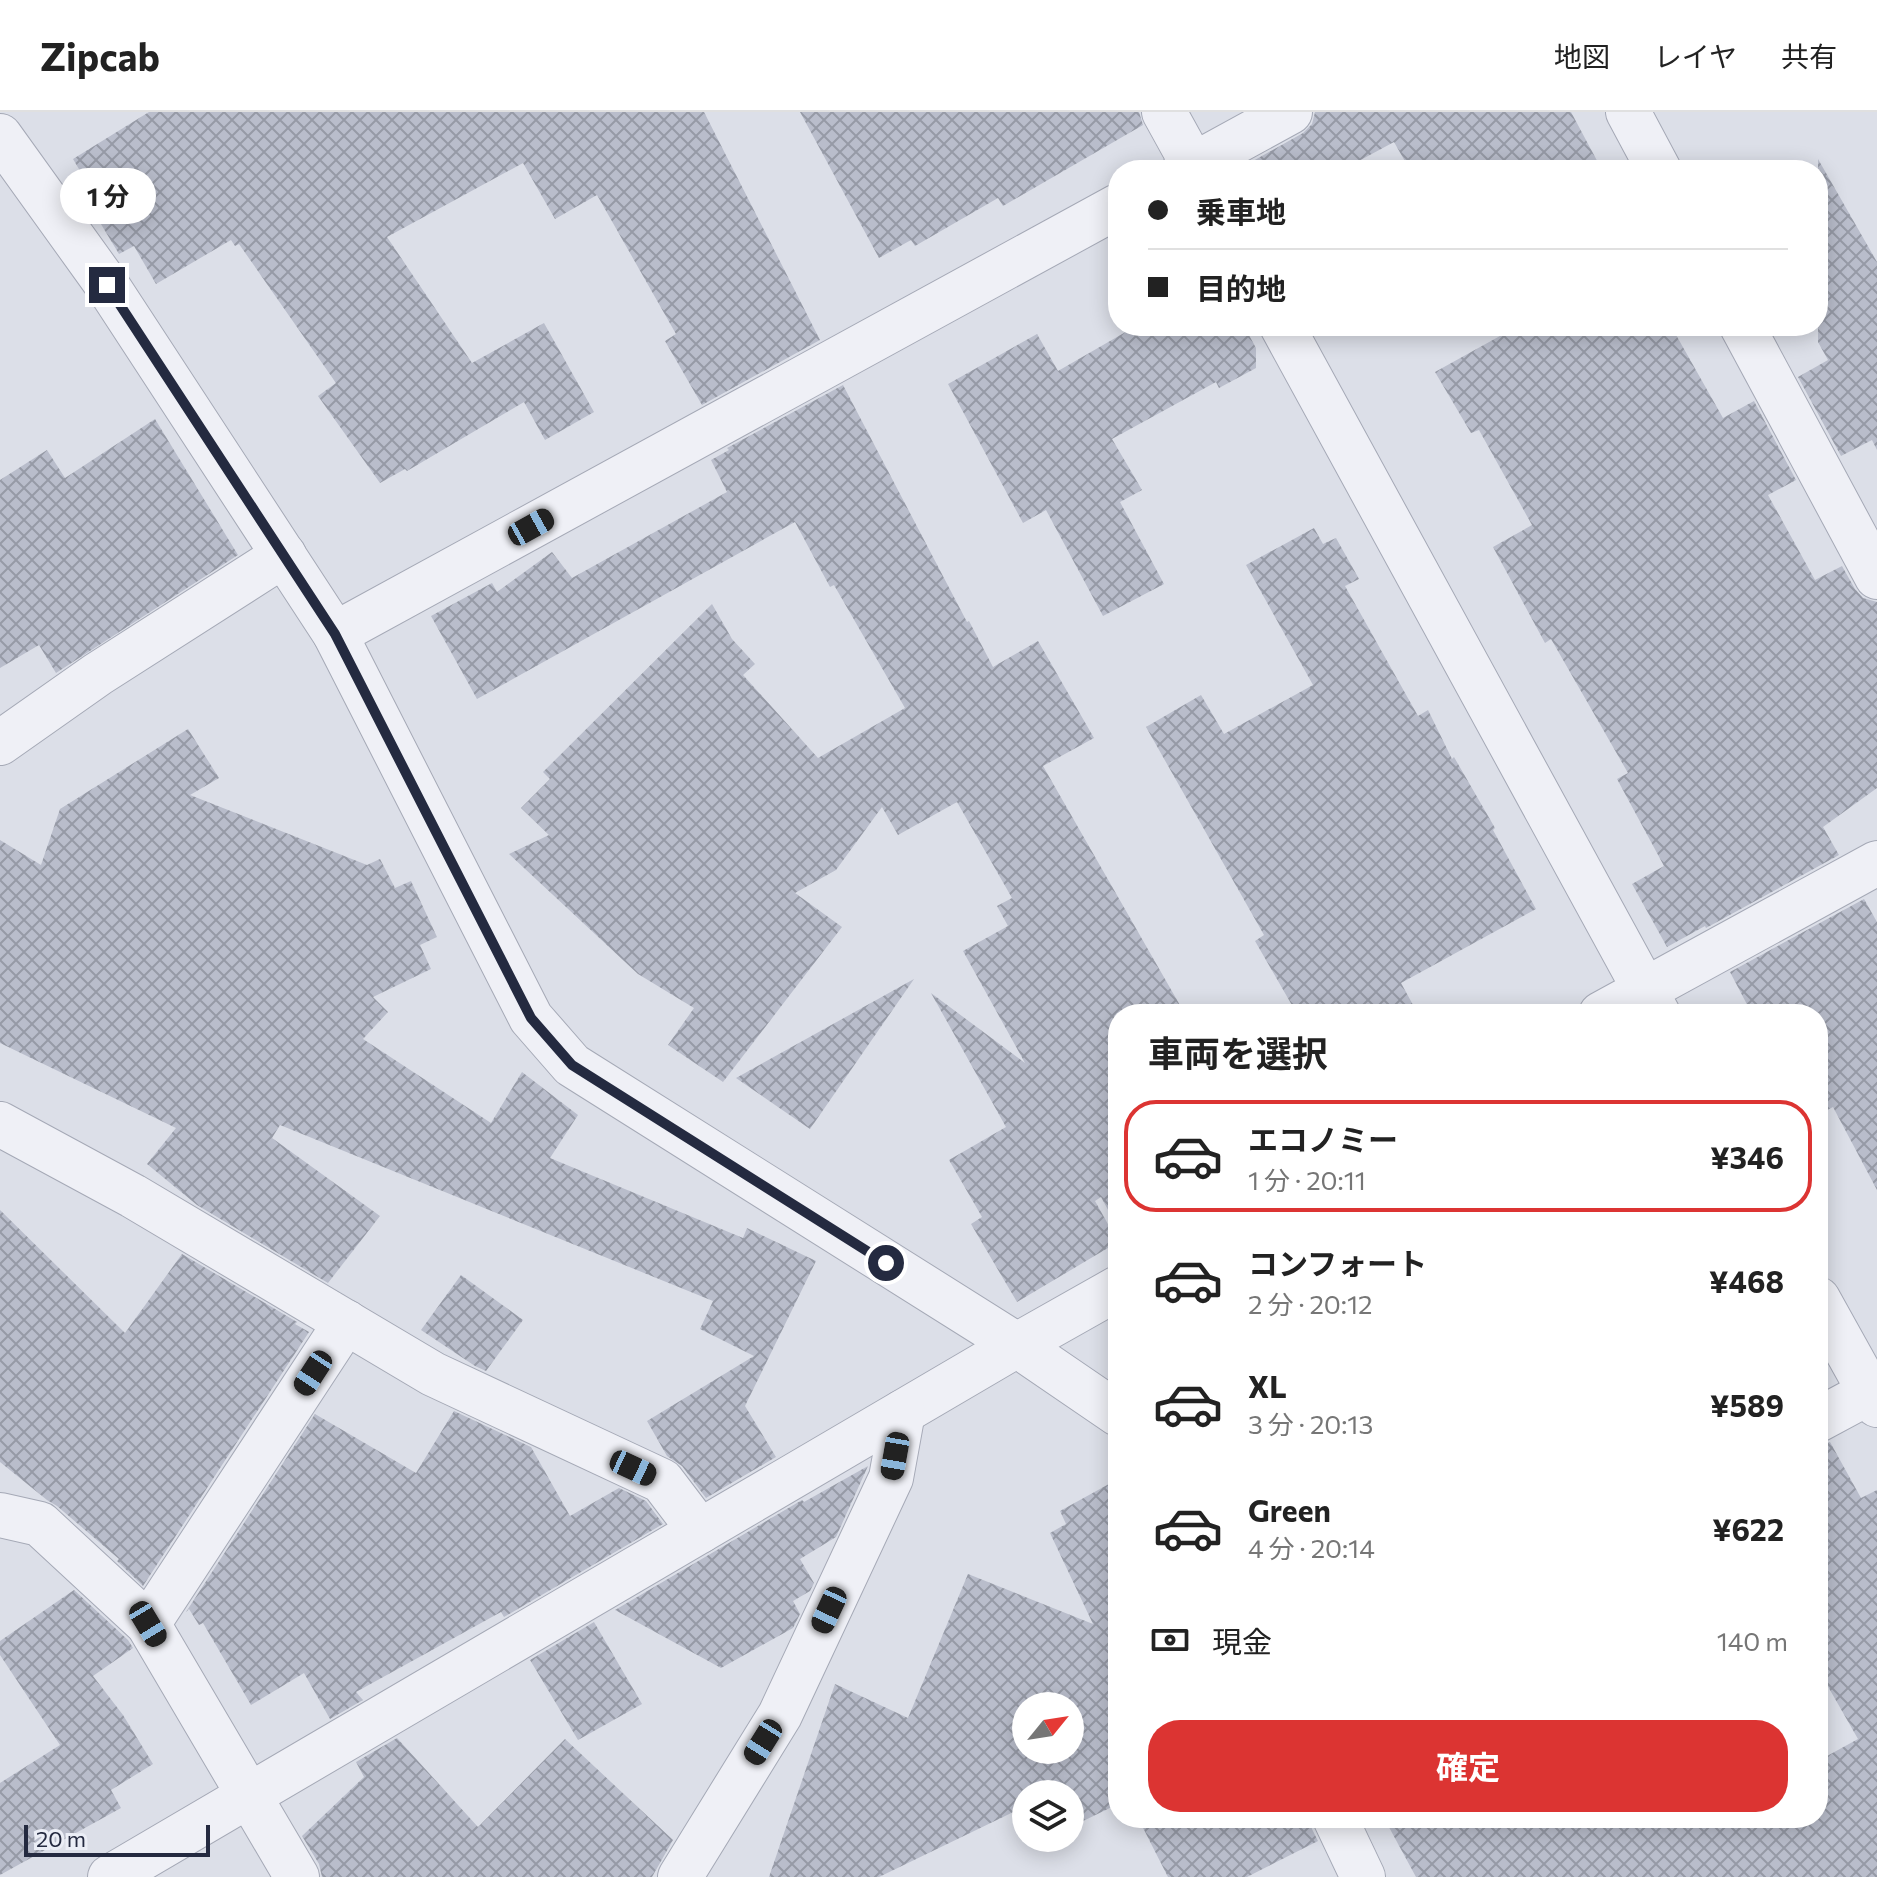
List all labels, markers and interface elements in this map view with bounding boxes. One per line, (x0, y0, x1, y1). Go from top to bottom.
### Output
text: Zipcab (40, 32, 160, 79)
text: 地図 (1554, 39, 1610, 73)
text: レイヤ (1654, 39, 1737, 73)
text: 共有 (1781, 39, 1837, 73)
callout: 1 分 (59, 169, 155, 225)
text: 1 分 (87, 180, 129, 211)
text: 乗車地 (1196, 192, 1286, 229)
route end (89, 267, 125, 303)
text: 目的地 (1196, 269, 1286, 306)
car (504, 505, 558, 549)
text: 車両を選択 (1148, 1030, 1328, 1074)
icon: car (1152, 1120, 1224, 1192)
text: エコノミー (1248, 1120, 1398, 1157)
text: ¥346 (1710, 1138, 1784, 1175)
text: 1 分 · 20:11 (1248, 1164, 1366, 1195)
icon: car (1152, 1244, 1224, 1316)
text: コンフォート (1248, 1244, 1427, 1281)
route start (868, 1245, 904, 1281)
text: ¥468 (1709, 1262, 1784, 1299)
text: 2 分 · 20:12 (1248, 1288, 1372, 1319)
car (290, 1346, 336, 1400)
text: XL (1248, 1367, 1287, 1404)
icon: car (1152, 1368, 1224, 1440)
text: ¥589 (1710, 1386, 1784, 1423)
text: 3 分 · 20:13 (1248, 1408, 1373, 1439)
car (879, 1430, 911, 1482)
car (606, 1447, 660, 1489)
text: Green (1248, 1491, 1331, 1528)
icon: car (1152, 1492, 1224, 1564)
text: ¥622 (1712, 1510, 1784, 1547)
text: 4 分 · 20:14 (1248, 1532, 1375, 1563)
car (808, 1583, 850, 1637)
car (125, 1597, 171, 1651)
icon: cash (1148, 1618, 1192, 1662)
text: 現金 (1212, 1622, 1272, 1659)
text: 140 m (1717, 1625, 1788, 1656)
north arrow (1012, 1692, 1084, 1764)
map controls (1012, 1692, 1084, 1852)
car (740, 1715, 786, 1769)
button: 確定 (1148, 1720, 1788, 1812)
button: layers (1012, 1780, 1084, 1852)
scale bar (24, 1821, 210, 1857)
text: 20 m (36, 1825, 86, 1852)

